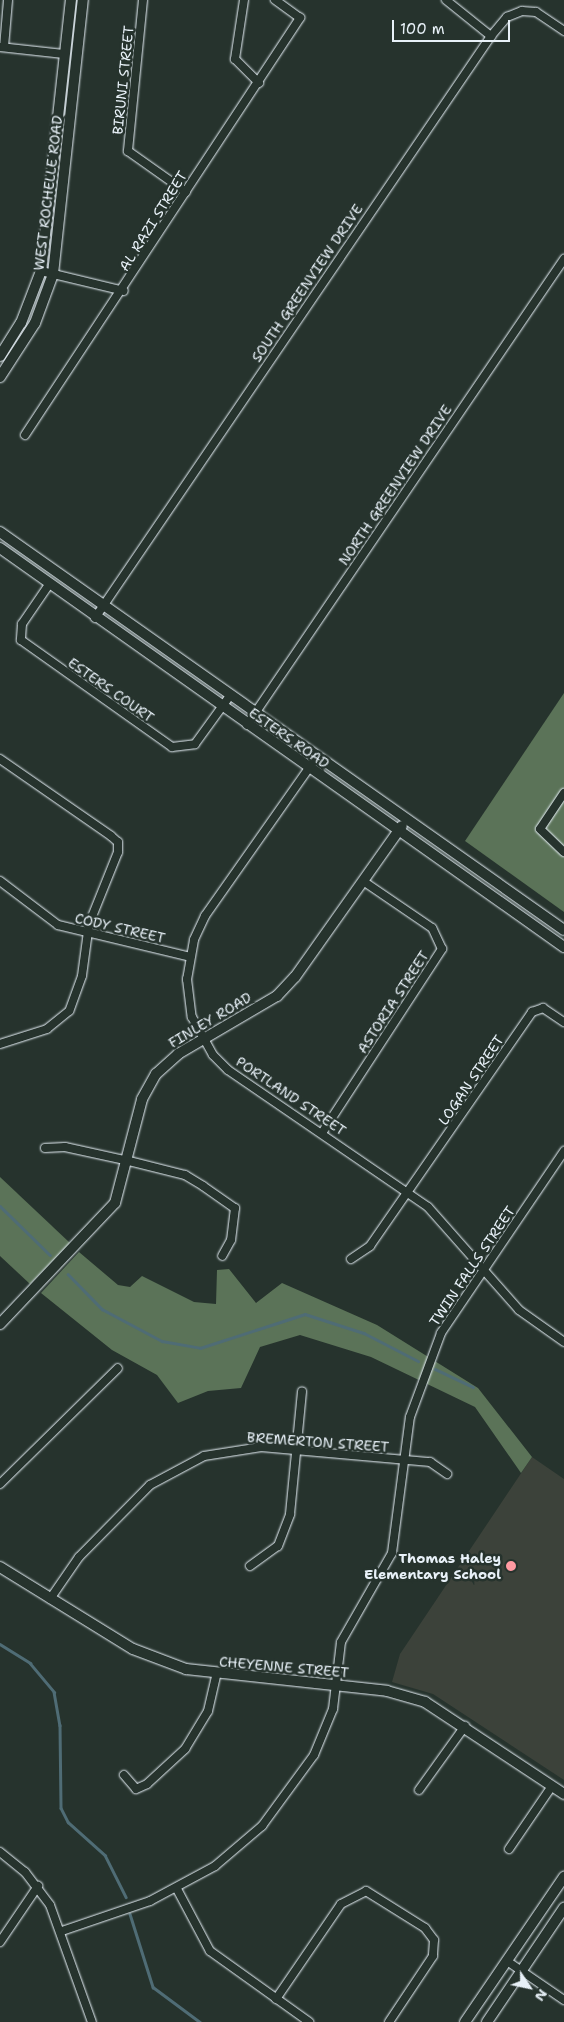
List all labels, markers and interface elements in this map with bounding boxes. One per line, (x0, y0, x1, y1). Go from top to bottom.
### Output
scale bar (394, 10, 512, 42)
text: 100 m (400, 19, 445, 39)
street label: BIRUNI STREET (109, 25, 137, 135)
street label: WEST ROCHELLE ROAD (30, 114, 66, 272)
street label: AL RAZI STREET (116, 168, 190, 274)
street label: SOUTH GREENVIEW DRIVE (248, 201, 366, 365)
street label: NORTH GREENVIEW DRIVE (335, 402, 455, 568)
street label: ESTERS COURT (65, 654, 157, 726)
street label: ESTERS ROAD (246, 704, 332, 772)
street label: CODY STREET (73, 909, 167, 947)
street label: ASTORIA STREET (354, 948, 432, 1056)
street label: FINLEY ROAD (165, 989, 255, 1051)
street label: LOGAN STREET (435, 1032, 507, 1128)
street label: PORTLAND STREET (233, 1053, 349, 1139)
street label: TWIN FALLS STREET (426, 1203, 518, 1329)
street label: BREMERTON STREET (246, 1429, 390, 1455)
place label: Thomas Haley Elementary School (364, 1550, 501, 1582)
marker: Thomas Haley Elementary School (505, 1560, 517, 1572)
street label: CHEYENNE STREET (218, 1653, 350, 1681)
north arrow (504, 1962, 554, 2012)
text: N (531, 1986, 552, 2005)

